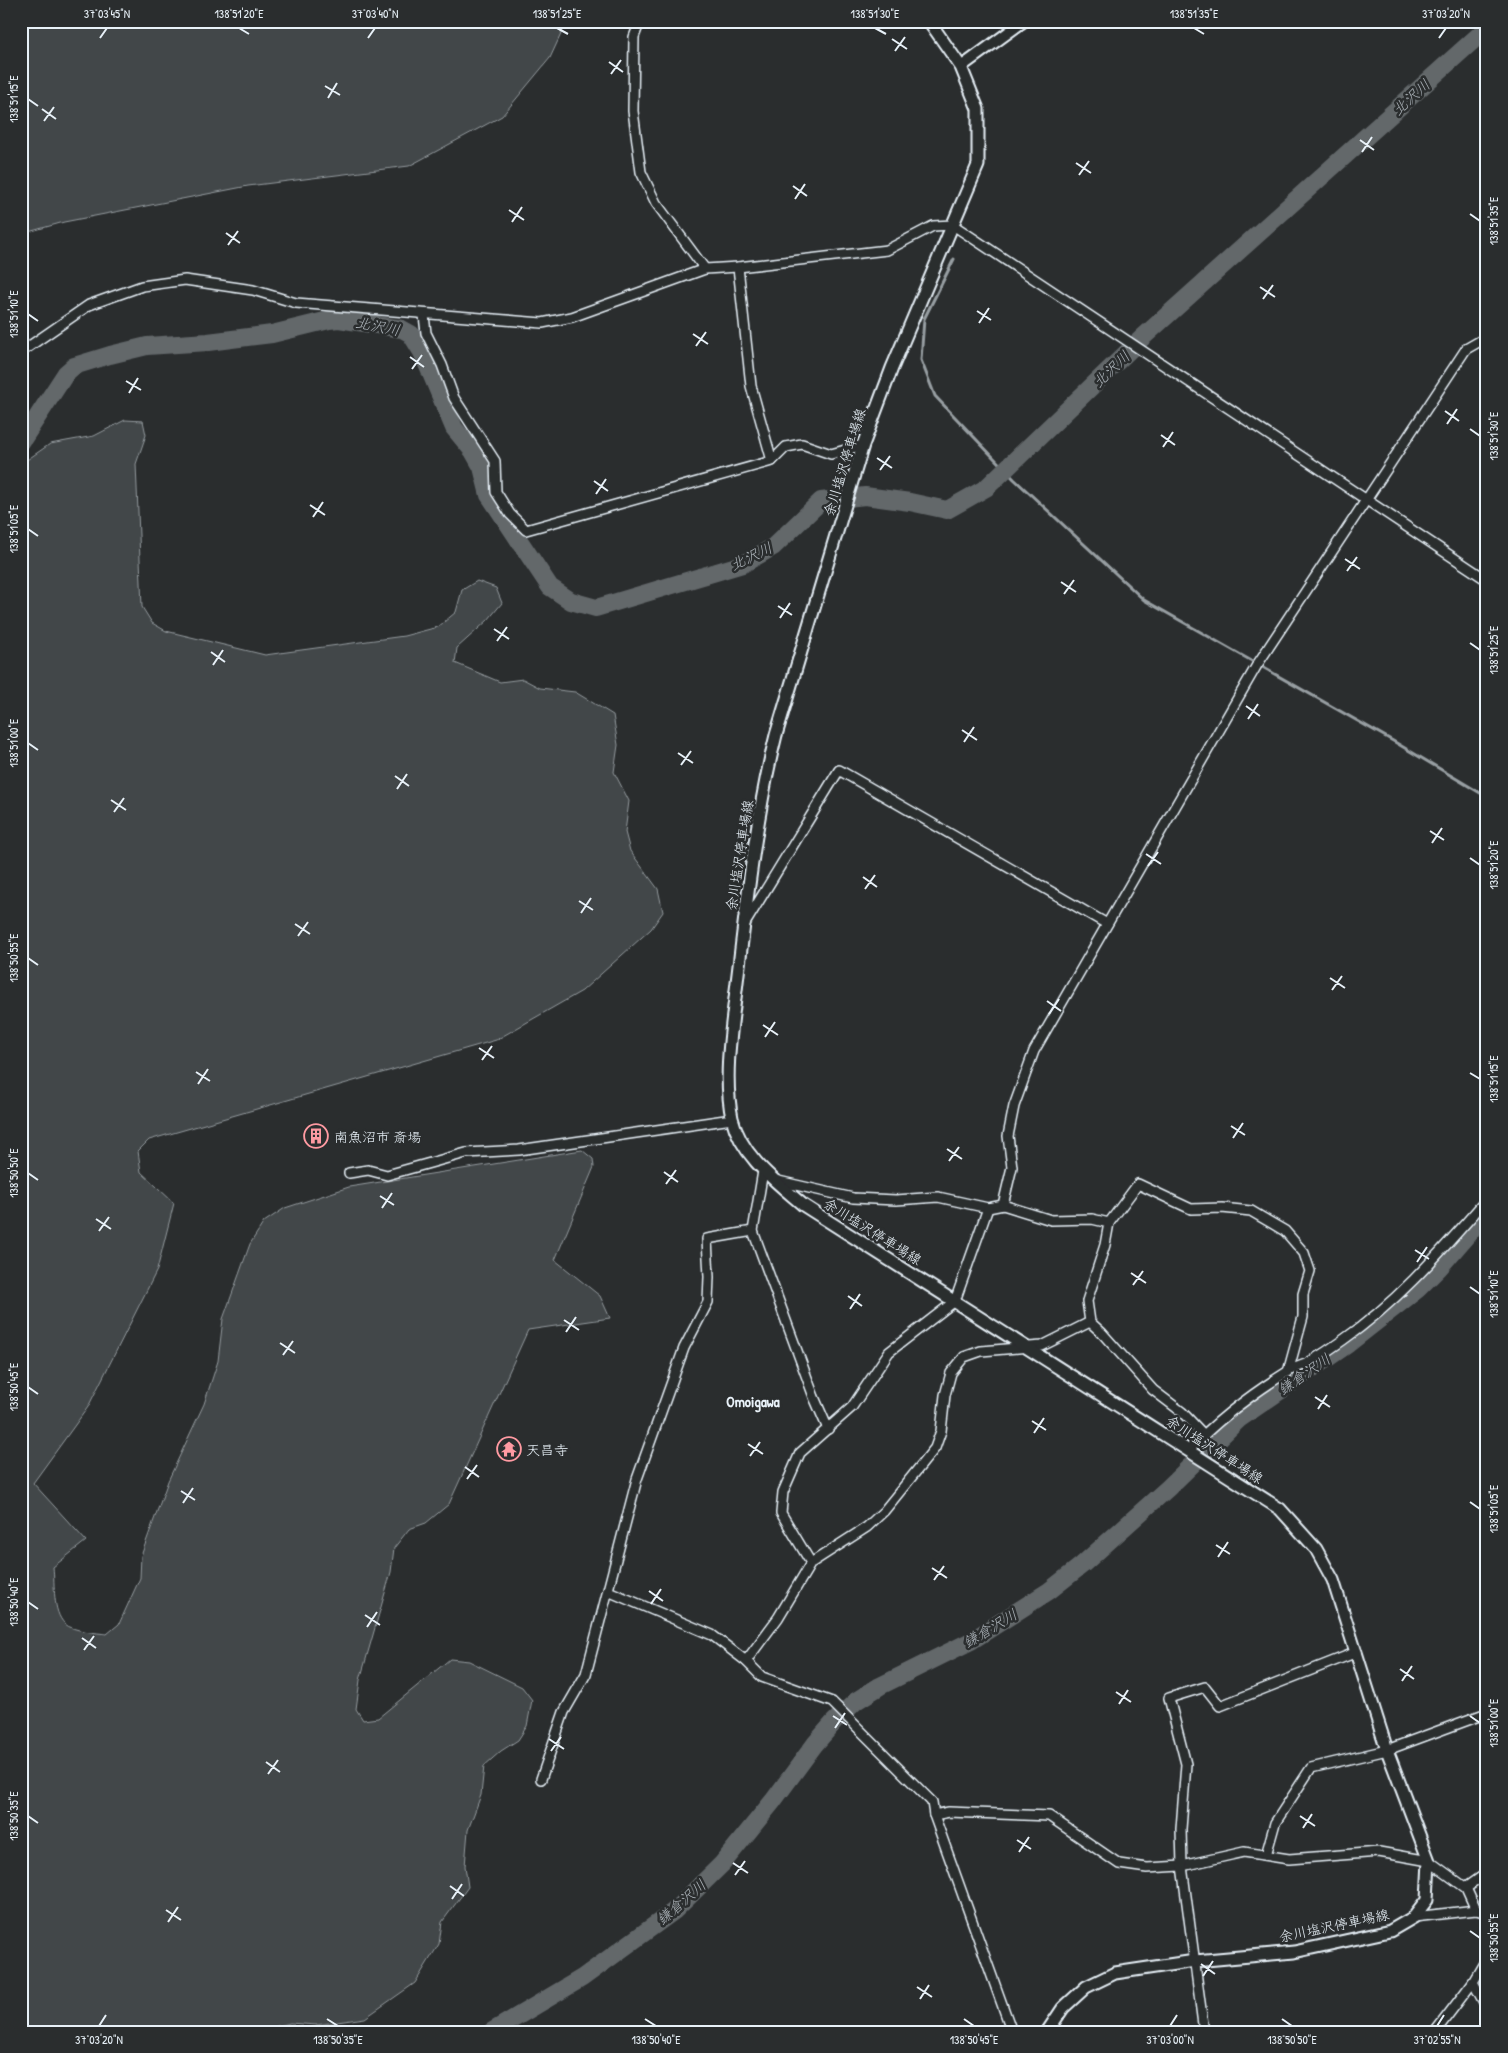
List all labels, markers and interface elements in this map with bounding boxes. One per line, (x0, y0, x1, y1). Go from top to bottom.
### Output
text: 37°03'45"N (84, 5, 130, 22)
text: 138°51'20"E (214, 5, 264, 22)
text: 37°03'40"N (352, 5, 398, 22)
text: 138°51'25"E (533, 5, 582, 22)
text: 138°51'30"E (851, 5, 900, 22)
text: 138°51'35"E (1170, 5, 1219, 22)
text: 37°03'20"N (1422, 5, 1470, 22)
water label: 北沢川 (1387, 74, 1435, 120)
text: 138°51'15"E (5, 75, 22, 123)
text: 138°51'35"E (1485, 196, 1502, 245)
text: 138°51'10"E (5, 289, 22, 338)
water label: 北沢川 (354, 311, 402, 341)
water label: 北沢川 (1088, 346, 1134, 392)
street label: 余川塩沢停車場線 (819, 406, 869, 518)
text: 138°51'30"E (1485, 411, 1502, 460)
text: 138°51'05"E (5, 504, 22, 553)
water label: 北沢川 (726, 537, 776, 575)
text: 138°51'25"E (1485, 625, 1502, 674)
text: 138°51'00"E (5, 718, 22, 767)
street label: 余川塩沢停車場線 (721, 798, 757, 912)
text: 138°51'20"E (1485, 840, 1502, 890)
text: 138°50'55"E (5, 933, 22, 983)
text: 138°51'15"E (1485, 1055, 1502, 1103)
building icon: 南魚沼市 斎場 (303, 1123, 329, 1149)
place label: 南魚沼市 斎場 (334, 1127, 421, 1146)
text: 138°50'50"E (5, 1148, 22, 1198)
street label: 余川塩沢停車場線 (820, 1193, 926, 1269)
text: 138°51'10"E (1485, 1269, 1502, 1318)
water label: 鎌倉沢川 (1273, 1348, 1335, 1400)
text: 138°50'45"E (5, 1362, 22, 1411)
district label: Omoigawa (726, 1391, 780, 1413)
street label: 余川塩沢停車場線 (1163, 1411, 1267, 1487)
temple icon: 天昌寺 (496, 1436, 522, 1462)
place label: 天昌寺 (526, 1440, 568, 1459)
text: 138°51'05"E (1485, 1484, 1502, 1533)
text: 138°50'40"E (5, 1577, 22, 1626)
water label: 鎌倉沢川 (959, 1604, 1021, 1652)
text: 138°51'00"E (1485, 1698, 1502, 1747)
text: 138°50'35"E (5, 1791, 22, 1841)
water label: 鎌倉沢川 (651, 1874, 711, 1930)
street label: 余川塩沢停車場線 (1277, 1904, 1391, 1946)
text: 138°50'55"E (1485, 1913, 1502, 1963)
text: 37°03'20"N (75, 2031, 123, 2048)
text: 138°50'35"E (313, 2031, 363, 2048)
text: 138°50'40"E (632, 2031, 681, 2048)
text: 138°50'45"E (950, 2031, 999, 2048)
text: 37°03'00"N (1146, 2031, 1194, 2048)
text: 138°50'50"E (1267, 2031, 1317, 2048)
text: 37°02'55"N (1413, 2031, 1461, 2048)

